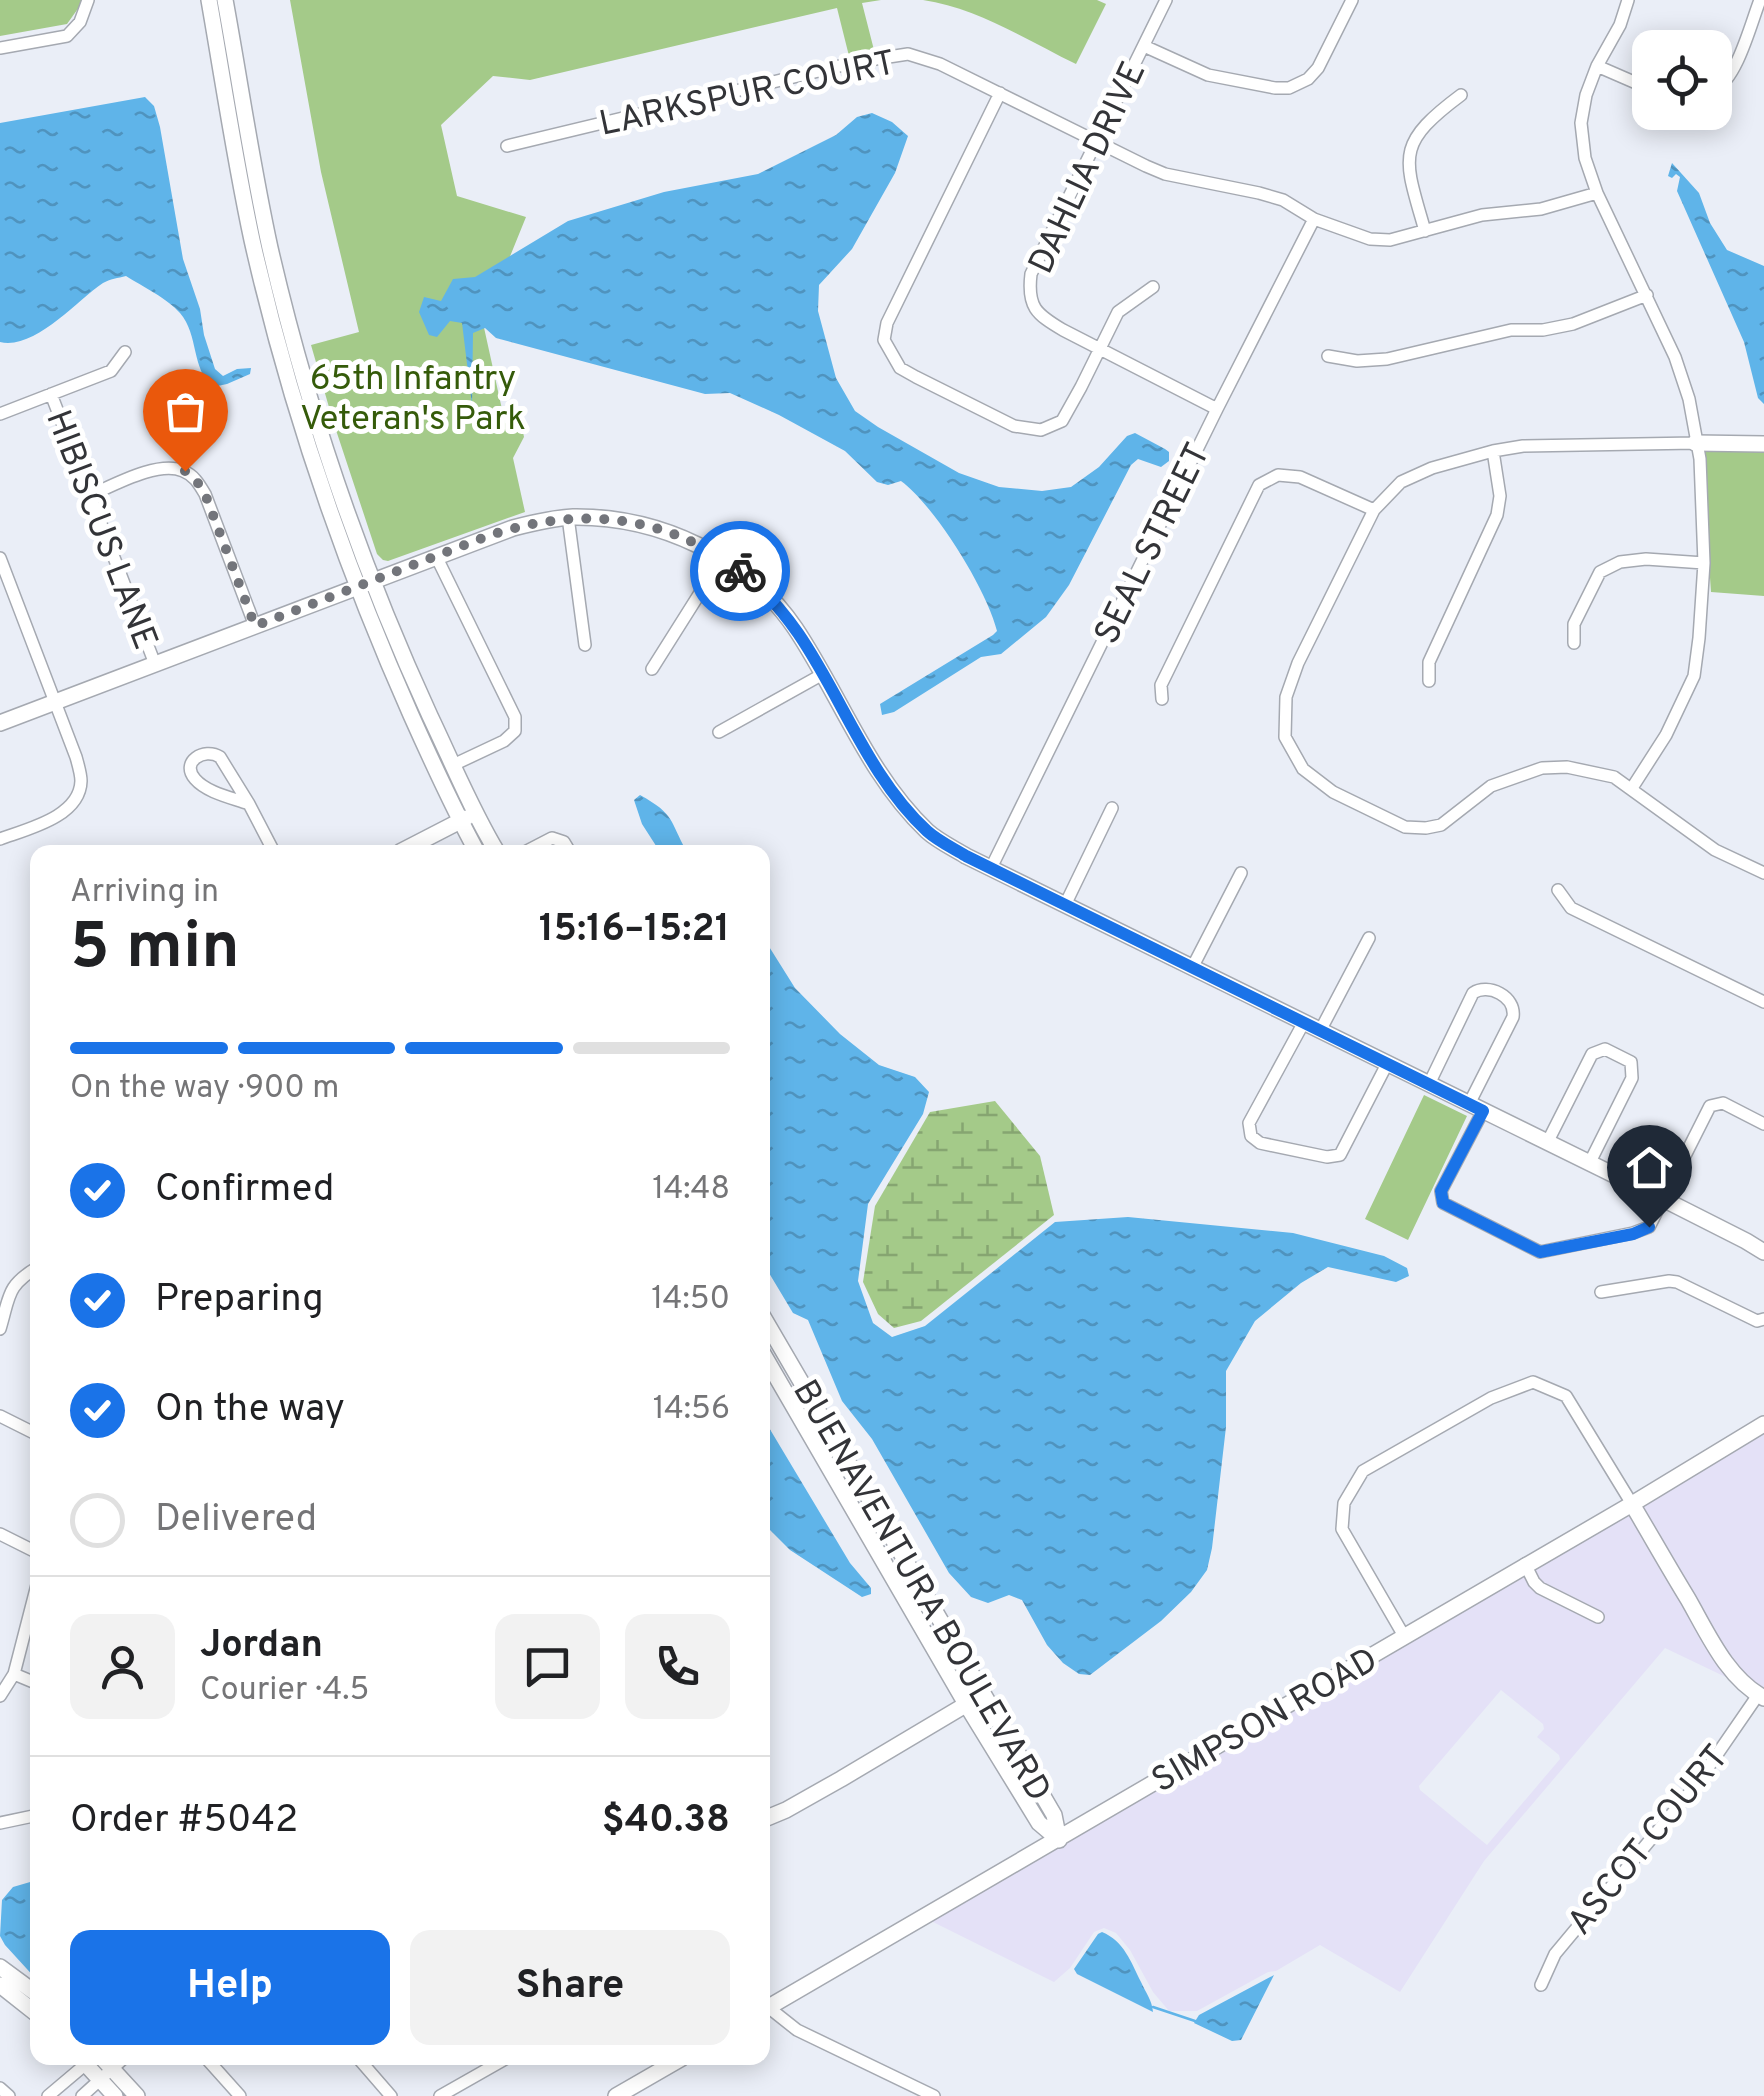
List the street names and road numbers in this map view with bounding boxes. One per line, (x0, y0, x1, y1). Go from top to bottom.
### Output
street label: LARKSPUR COURT (596, 42, 900, 148)
street label: DAHLIA DRIVE (1020, 55, 1157, 281)
street label: HIBISCUS LANE (34, 404, 166, 656)
street label: SEAL STREET (1086, 437, 1221, 652)
street label: BUENAVENTURA BOULEVARD (781, 1373, 1059, 1810)
street label: SIMPSON ROAD (1145, 1639, 1386, 1804)
street label: ASCOT COURT (1559, 1737, 1739, 1945)

